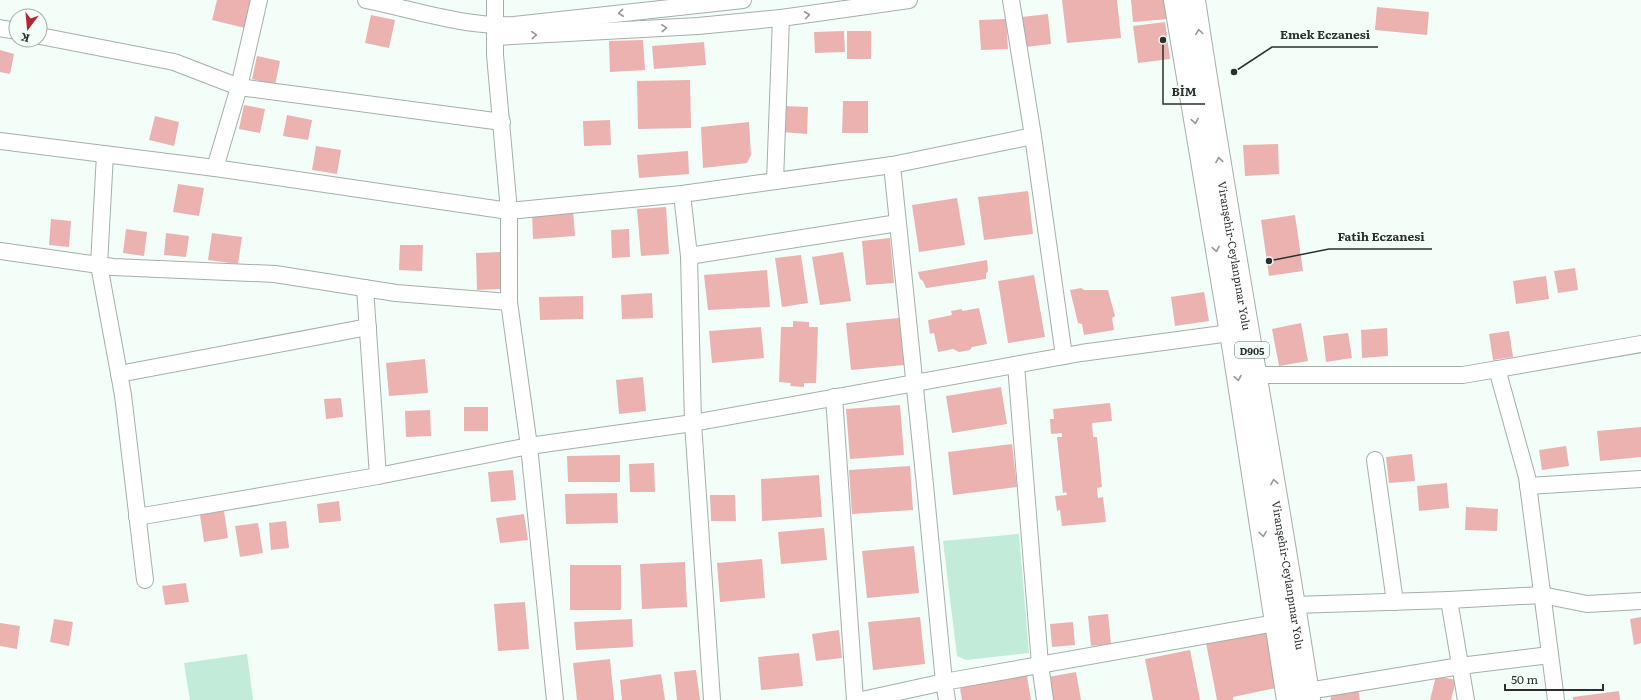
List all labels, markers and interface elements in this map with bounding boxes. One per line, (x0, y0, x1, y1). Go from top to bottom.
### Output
north arrow (8, 8, 48, 48)
one-way arrow (618, 9, 624, 18)
one-way arrow (804, 11, 810, 20)
callout: Emek Eczanesi (1272, 23, 1378, 47)
one-way arrow (661, 24, 667, 32)
text: Emek Eczanesi (1280, 25, 1371, 43)
one-way arrow (1195, 29, 1204, 35)
text: K (18, 30, 31, 47)
one-way arrow (531, 31, 537, 39)
callout: BİM (1163, 80, 1205, 104)
text: BİM (1171, 82, 1197, 100)
one-way arrow (1190, 118, 1199, 124)
one-way arrow (1216, 157, 1224, 163)
street label: Viranşehir-Ceylanpınar Yolu (1215, 180, 1256, 331)
callout: Fatih Eczanesi (1329, 225, 1432, 249)
text: Fatih Eczanesi (1337, 227, 1425, 245)
one-way arrow (1212, 246, 1220, 253)
road number: D905 (1235, 342, 1269, 358)
one-way arrow (1233, 375, 1242, 381)
one-way arrow (1270, 479, 1279, 485)
street label: Viranşehir-Ceylanpınar Yolu (1269, 499, 1309, 651)
one-way arrow (1258, 531, 1267, 537)
scale bar (1505, 666, 1603, 692)
text: 50 m (1511, 670, 1538, 688)

